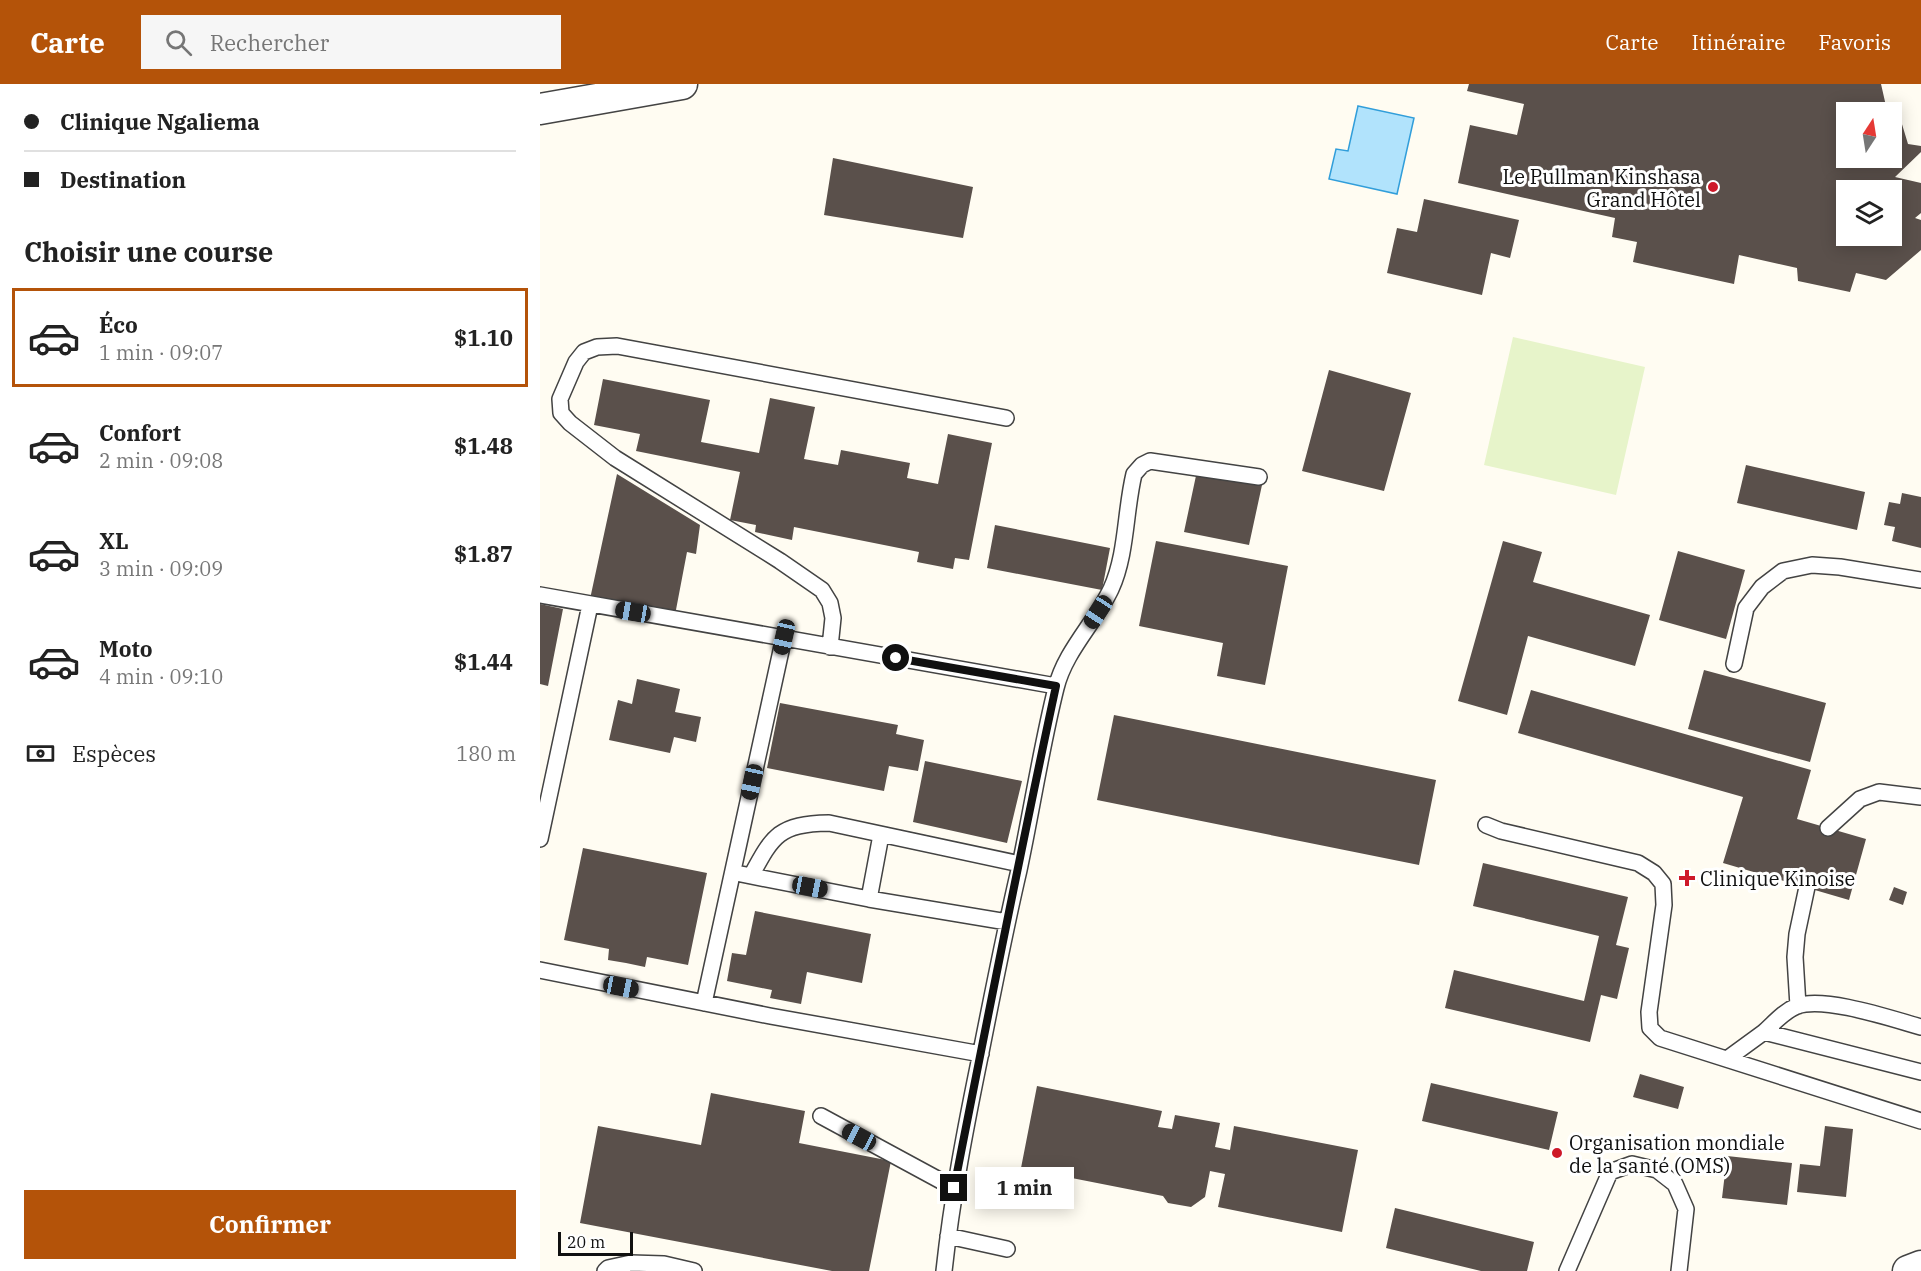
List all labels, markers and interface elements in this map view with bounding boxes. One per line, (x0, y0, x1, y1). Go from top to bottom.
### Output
search box (141, 15, 561, 69)
text: Carte (30, 24, 105, 61)
icon: search (162, 26, 195, 59)
text: Rechercher (210, 28, 329, 57)
text: Carte (1605, 28, 1659, 56)
text: Itinéraire (1692, 28, 1785, 56)
text: Favoris (1818, 28, 1891, 56)
north arrow (1836, 102, 1902, 168)
map controls (1836, 102, 1902, 246)
text: Clinique Ngaliema (60, 107, 260, 136)
place label: Le Pullman Kinshasa Grand Hôtel (1502, 163, 1701, 213)
text: Destination (60, 165, 186, 194)
marker: Le Pullman Kinshasa Grand Hôtel (1706, 180, 1720, 194)
button: layers (1836, 180, 1902, 246)
text: Choisir une course (24, 234, 273, 269)
text: Éco (99, 310, 138, 339)
icon: car (27, 311, 81, 365)
text: $1.10 (454, 323, 513, 352)
text: 1 min · 09:07 (99, 339, 223, 366)
text: Confort (99, 418, 181, 447)
icon: car (27, 419, 81, 473)
text: $1.48 (454, 431, 513, 460)
text: 2 min · 09:08 (99, 447, 223, 474)
text: XL (99, 526, 129, 555)
icon: car (27, 527, 81, 581)
text: $1.87 (454, 539, 513, 568)
text: 3 min · 09:09 (99, 555, 223, 582)
car (1081, 592, 1115, 632)
car (614, 600, 652, 624)
car (771, 617, 797, 657)
text: Moto (99, 634, 153, 663)
icon: car (27, 635, 81, 689)
route start (882, 644, 909, 671)
text: $1.44 (454, 647, 513, 676)
text: 4 min · 09:10 (99, 663, 223, 690)
icon: cash (24, 737, 57, 770)
text: Espèces (72, 739, 156, 768)
text: 180 m (456, 740, 516, 767)
car (739, 763, 765, 801)
place label: Clinique Kinoise (1700, 865, 1855, 892)
marker: Clinique Kinoise (1678, 869, 1696, 887)
car (791, 875, 829, 899)
car (602, 975, 640, 999)
car (839, 1121, 879, 1153)
place label: Organisation mondiale de la santé (OMS) (1569, 1129, 1785, 1179)
marker: Organisation mondiale de la santé (OMS) (1550, 1146, 1564, 1160)
callout: 1 min (975, 1167, 1074, 1209)
route end (940, 1174, 967, 1201)
text: 1 min (997, 1174, 1053, 1201)
button: Confirmer (24, 1190, 516, 1259)
scale bar (558, 1229, 633, 1256)
text: 20 m (567, 1232, 605, 1252)

